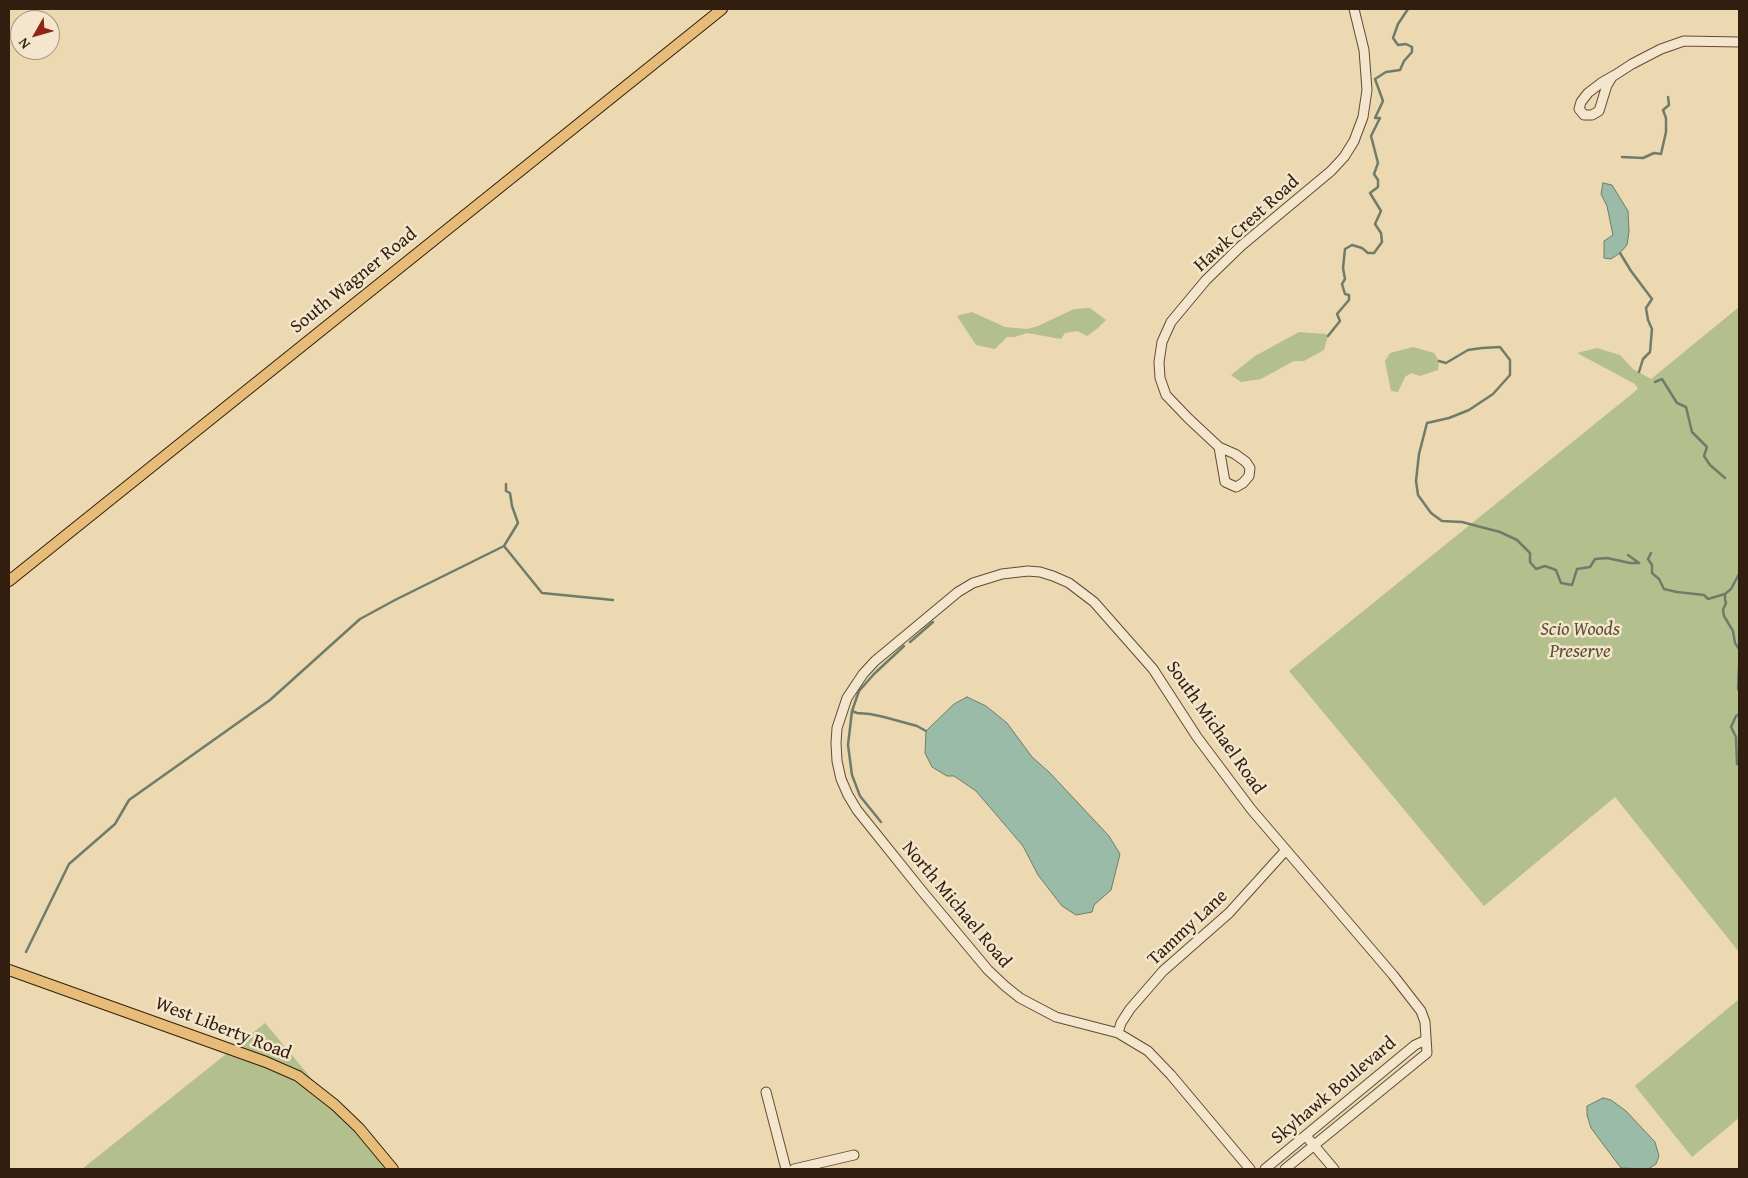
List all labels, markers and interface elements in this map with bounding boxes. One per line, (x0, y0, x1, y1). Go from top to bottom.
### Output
north arrow (10, 10, 60, 60)
text: N (13, 34, 35, 53)
street label: Hawk Crest Road (1190, 171, 1304, 277)
street label: South Wagner Road (286, 223, 422, 339)
park label: Scio Woods Preserve (1540, 619, 1620, 663)
street label: South Michael Road (1160, 657, 1270, 799)
street label: North Michael Road (896, 837, 1016, 973)
street label: Tammy Lane (1143, 885, 1233, 971)
street label: West Liberty Road (152, 993, 294, 1065)
street label: Skyhawk Boulevard (1267, 1032, 1401, 1150)

